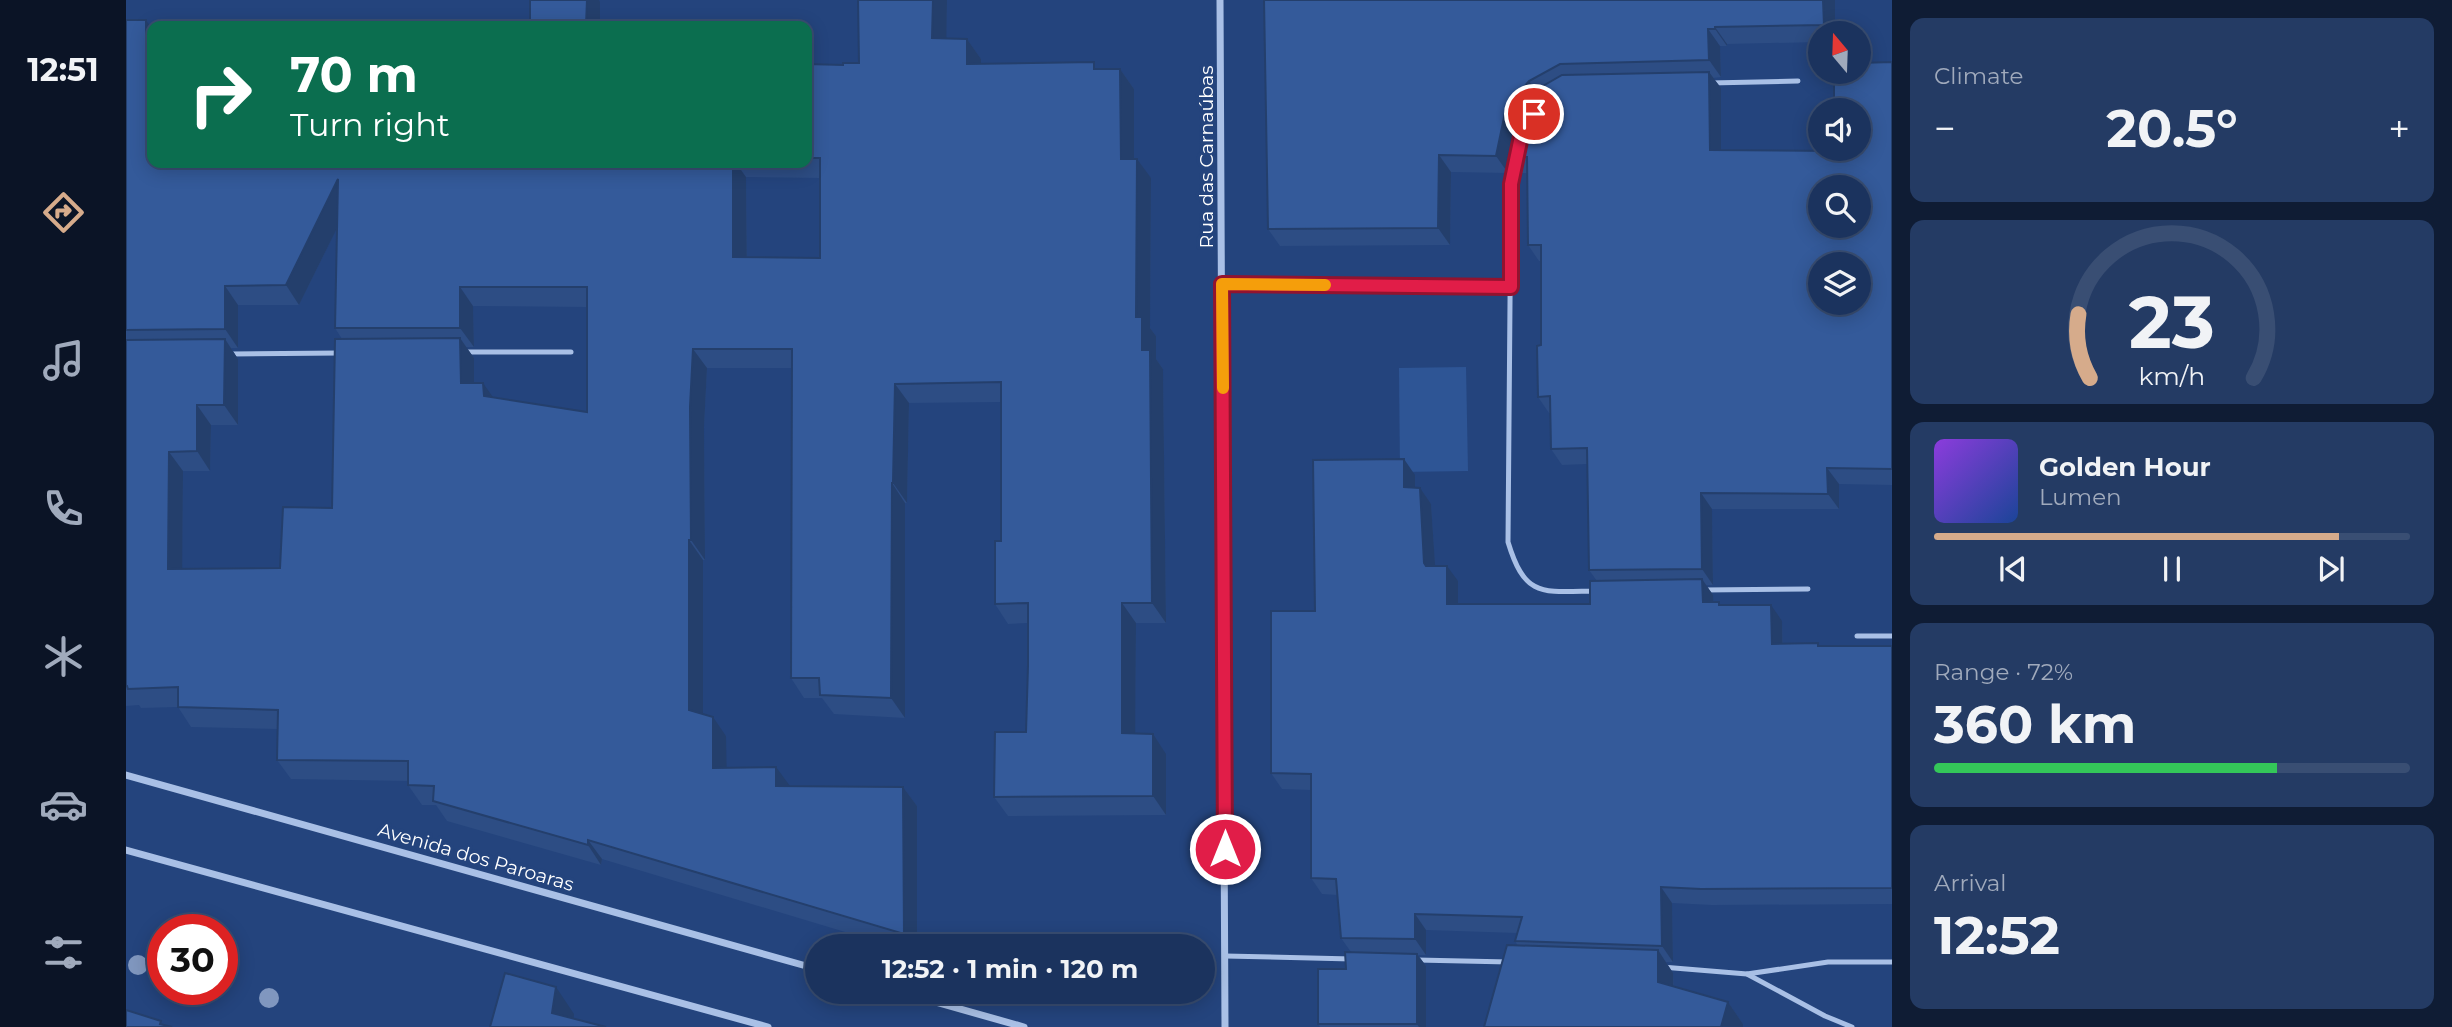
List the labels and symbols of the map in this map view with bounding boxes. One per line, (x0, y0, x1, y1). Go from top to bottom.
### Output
north arrow (1808, 21, 1871, 84)
street label: Rua das Carnaúbas (1195, 65, 1218, 249)
pin (1504, 84, 1564, 144)
position arrow (1188, 812, 1262, 886)
street label: Avenida dos Paroaras (375, 818, 577, 896)
speed limit sign: 30 (147, 914, 238, 1005)

